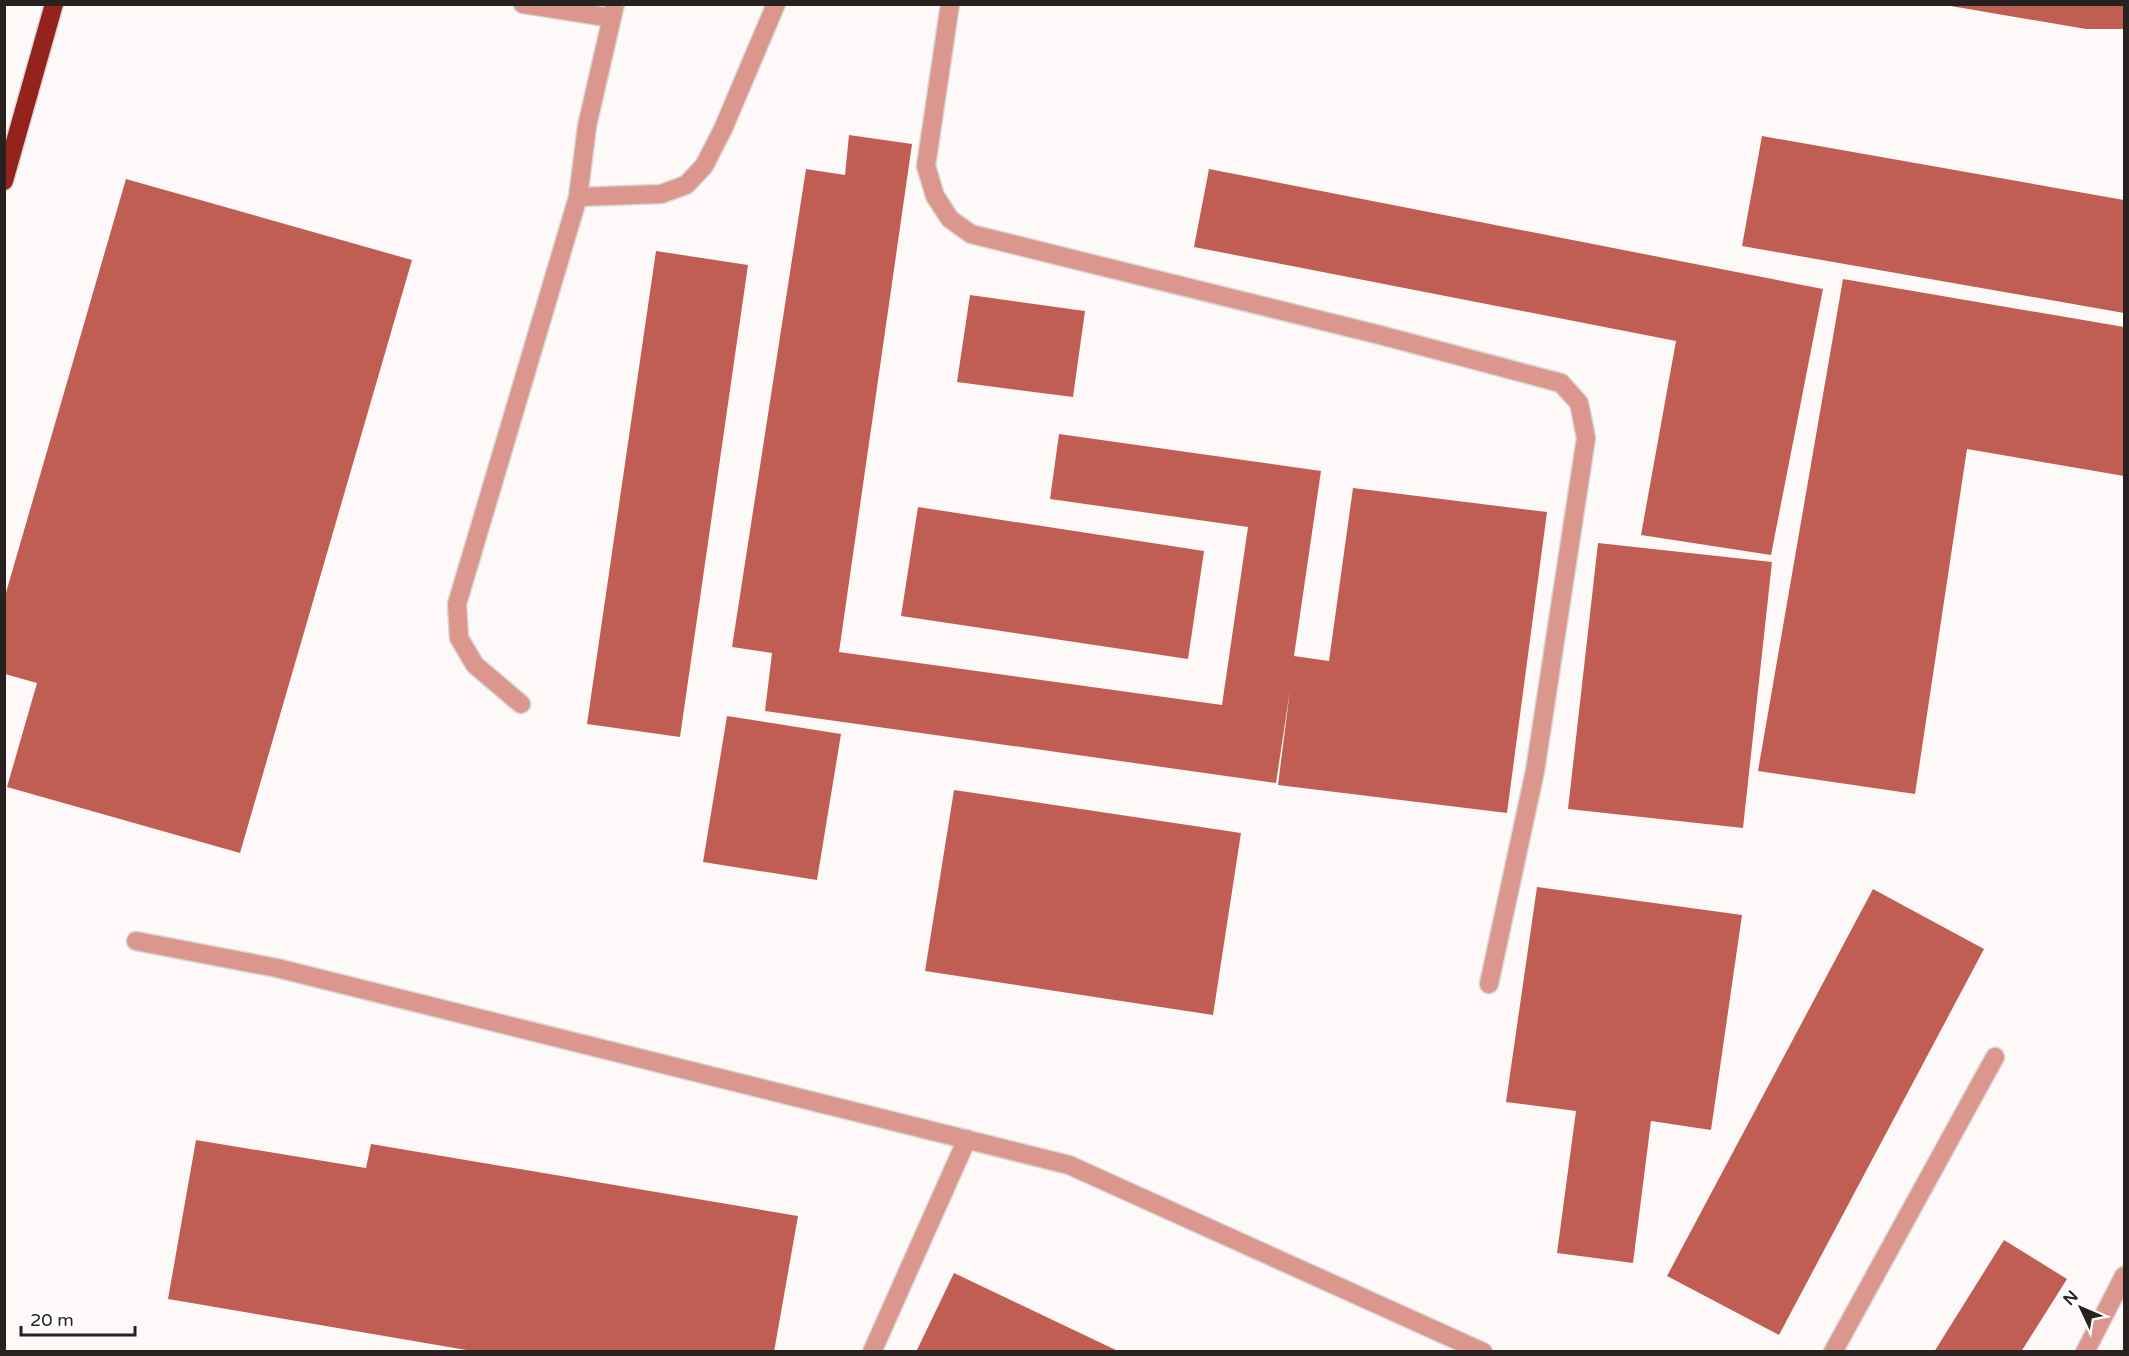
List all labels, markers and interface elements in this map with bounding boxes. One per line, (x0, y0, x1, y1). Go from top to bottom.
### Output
north arrow (2051, 1278, 2111, 1338)
text: N (2059, 1287, 2083, 1310)
scale bar (21, 1299, 135, 1337)
text: 20 m (30, 1309, 74, 1331)

